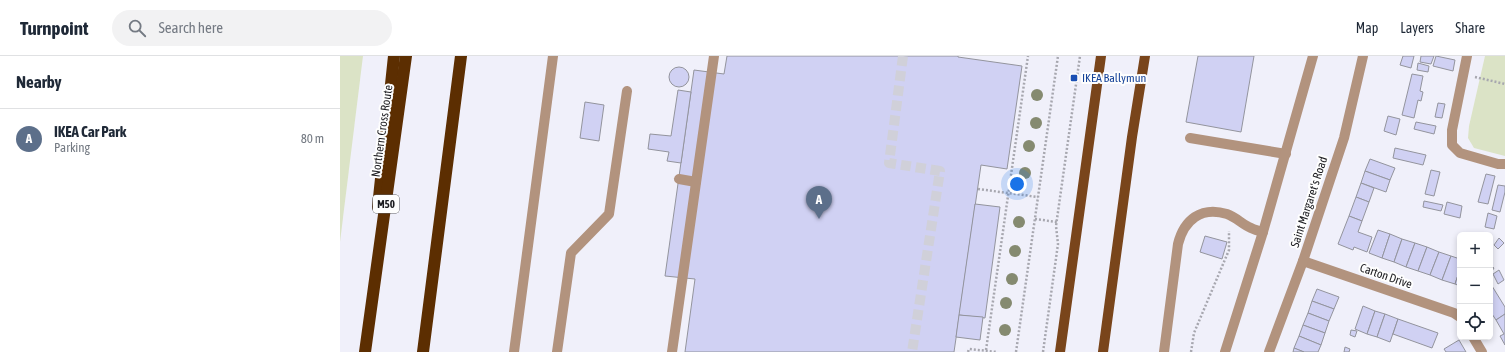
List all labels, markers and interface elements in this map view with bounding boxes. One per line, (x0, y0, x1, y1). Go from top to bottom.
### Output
search box (112, 10, 392, 46)
text: Turnpoint (20, 17, 88, 39)
icon: search (126, 17, 148, 39)
text: Search here (158, 19, 223, 36)
text: Map (1356, 20, 1378, 36)
text: Layers (1400, 20, 1433, 36)
text: Share (1455, 20, 1485, 36)
place label: IKEA Ballymun (1082, 71, 1146, 85)
text: Nearby (16, 72, 62, 92)
marker: IKEA Ballymun (1069, 73, 1079, 83)
street label: Northern Cross Route (369, 84, 395, 178)
text: IKEA Car Park (54, 123, 126, 140)
text: A (26, 131, 32, 146)
text: 80 m (301, 131, 324, 146)
text: Parking (54, 140, 90, 155)
street label: Saint Margaret's Road (1288, 155, 1330, 249)
your location (1007, 174, 1027, 194)
pin: A (806, 186, 832, 219)
road number: M50 (373, 195, 399, 213)
map controls (1457, 232, 1493, 340)
button: + (1457, 232, 1493, 268)
street label: Carton Drive (1358, 261, 1414, 291)
button: − (1457, 268, 1493, 304)
button: locate (1457, 304, 1493, 340)

